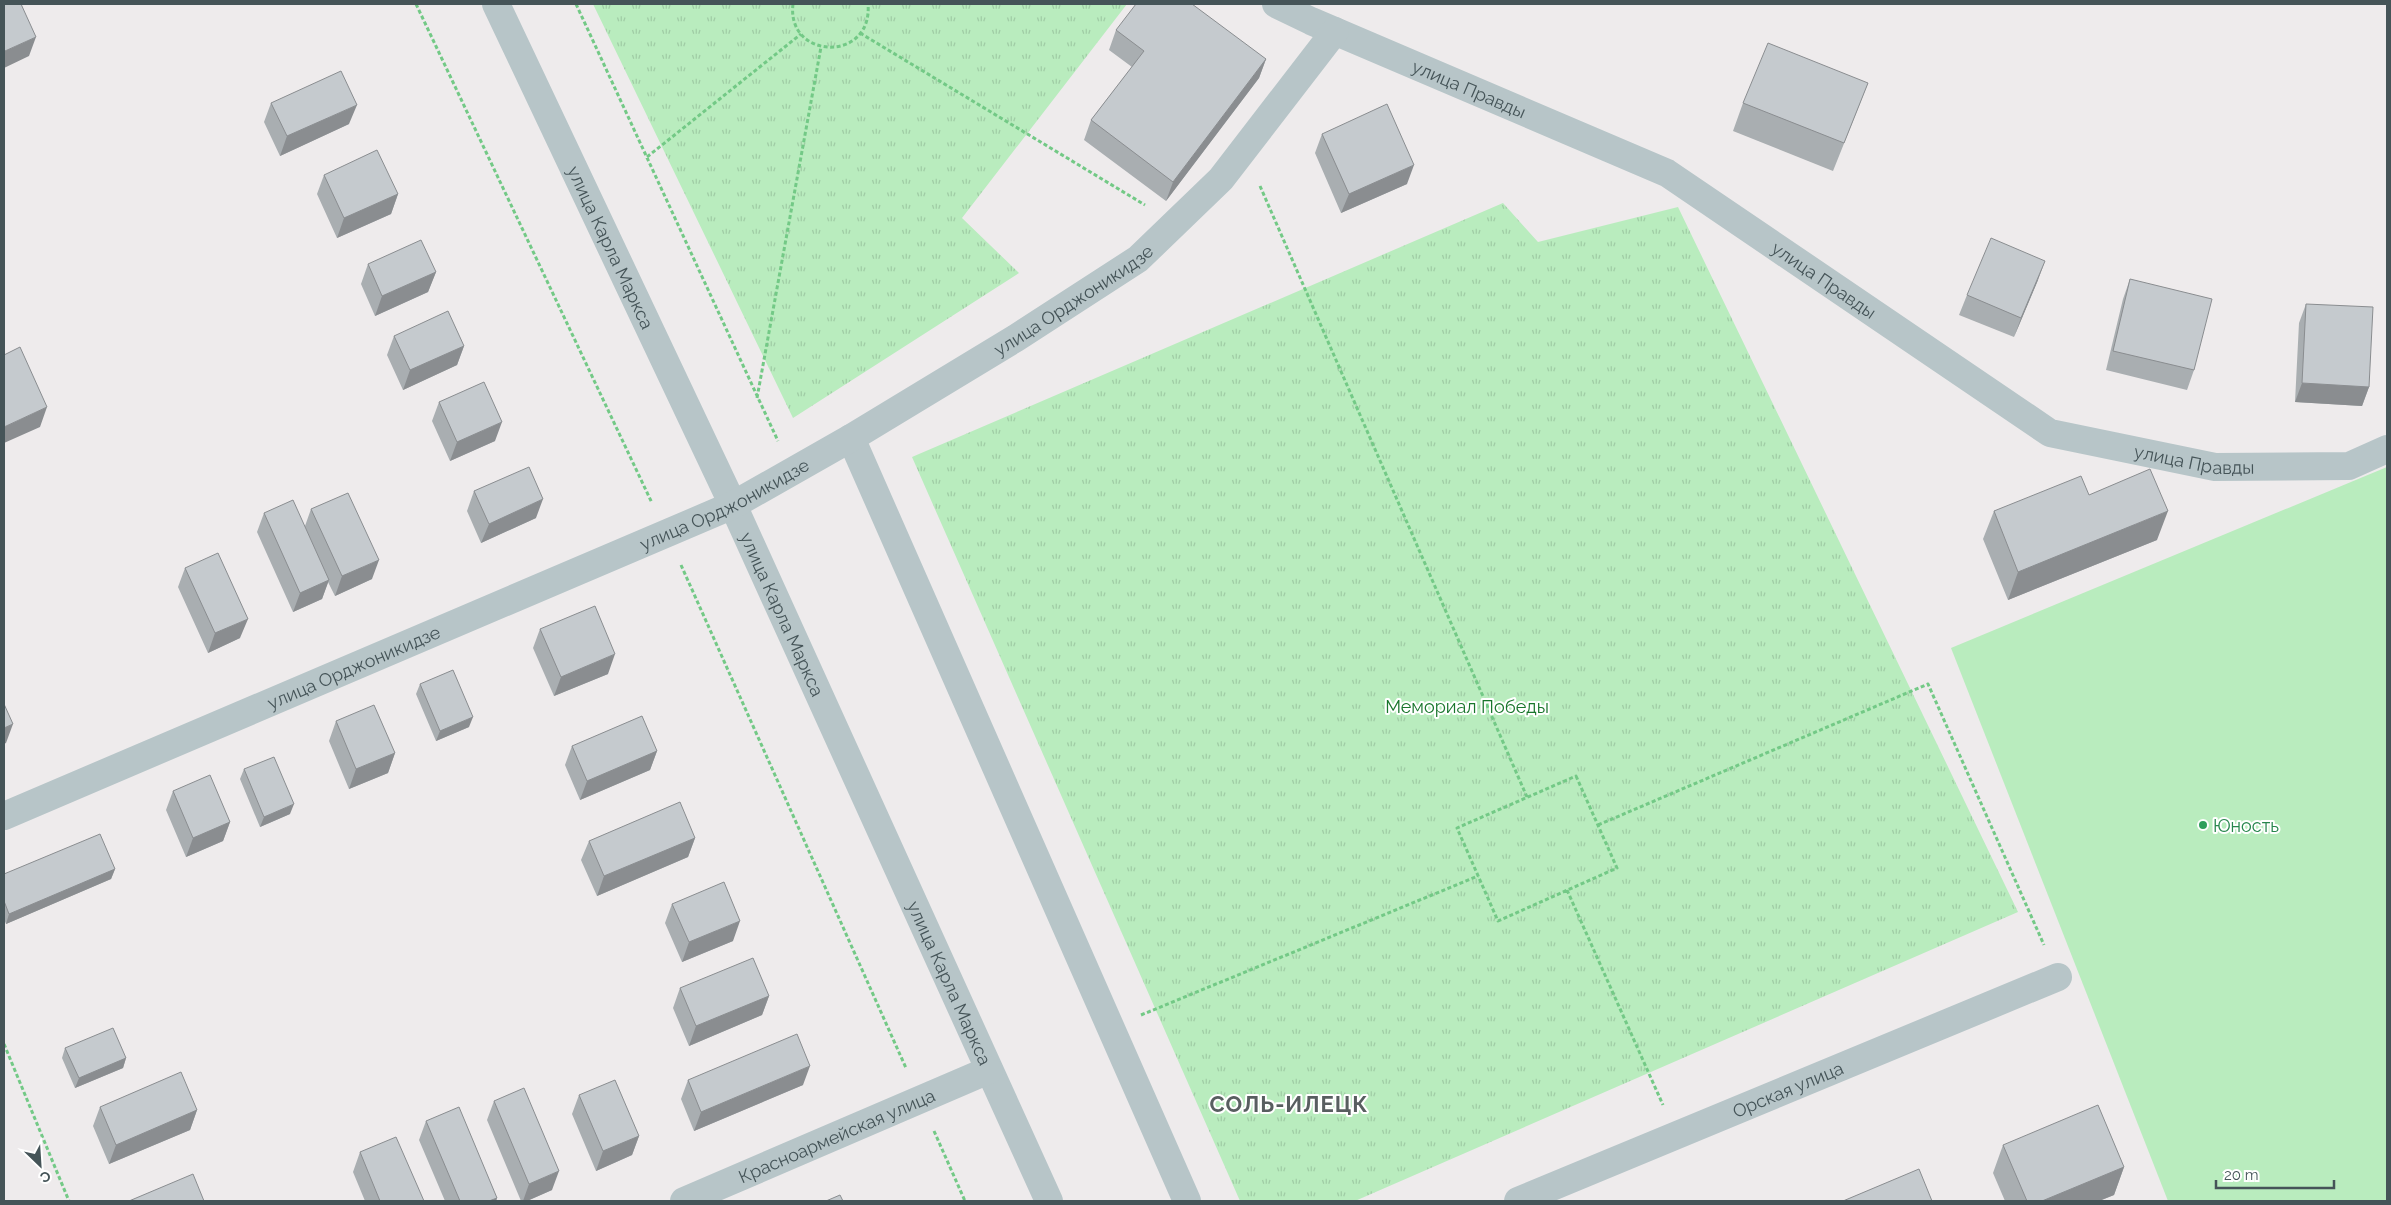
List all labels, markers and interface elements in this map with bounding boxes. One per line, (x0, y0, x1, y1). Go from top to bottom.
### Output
street label: улица Правды (1409, 55, 1529, 122)
street label: улица Карла Маркса (564, 162, 659, 332)
street label: улица Правды (1768, 237, 1880, 323)
street label: улица Орджоникидзе (990, 240, 1157, 360)
street label: улица Правды (2132, 440, 2255, 478)
street label: улица Орджоникидзе (636, 453, 813, 554)
street label: улица Карла Маркса (736, 529, 829, 699)
street label: улица Орджоникидзе (264, 621, 444, 713)
park label: Мемориал Победы (1385, 696, 1549, 717)
place label: Юность (2213, 815, 2279, 836)
marker: Юность (2197, 819, 2209, 831)
street label: улица Карла Маркса (904, 898, 996, 1068)
street label: Орская улица (1729, 1057, 1846, 1121)
street label: Красноармейская улица (735, 1084, 938, 1187)
district label: СОЛЬ-ИЛЕЦК (1210, 1091, 1368, 1117)
north arrow (15, 1140, 65, 1190)
scale bar (2216, 1158, 2334, 1190)
text: 20 m (2224, 1166, 2259, 1184)
text: С (37, 1168, 53, 1186)

